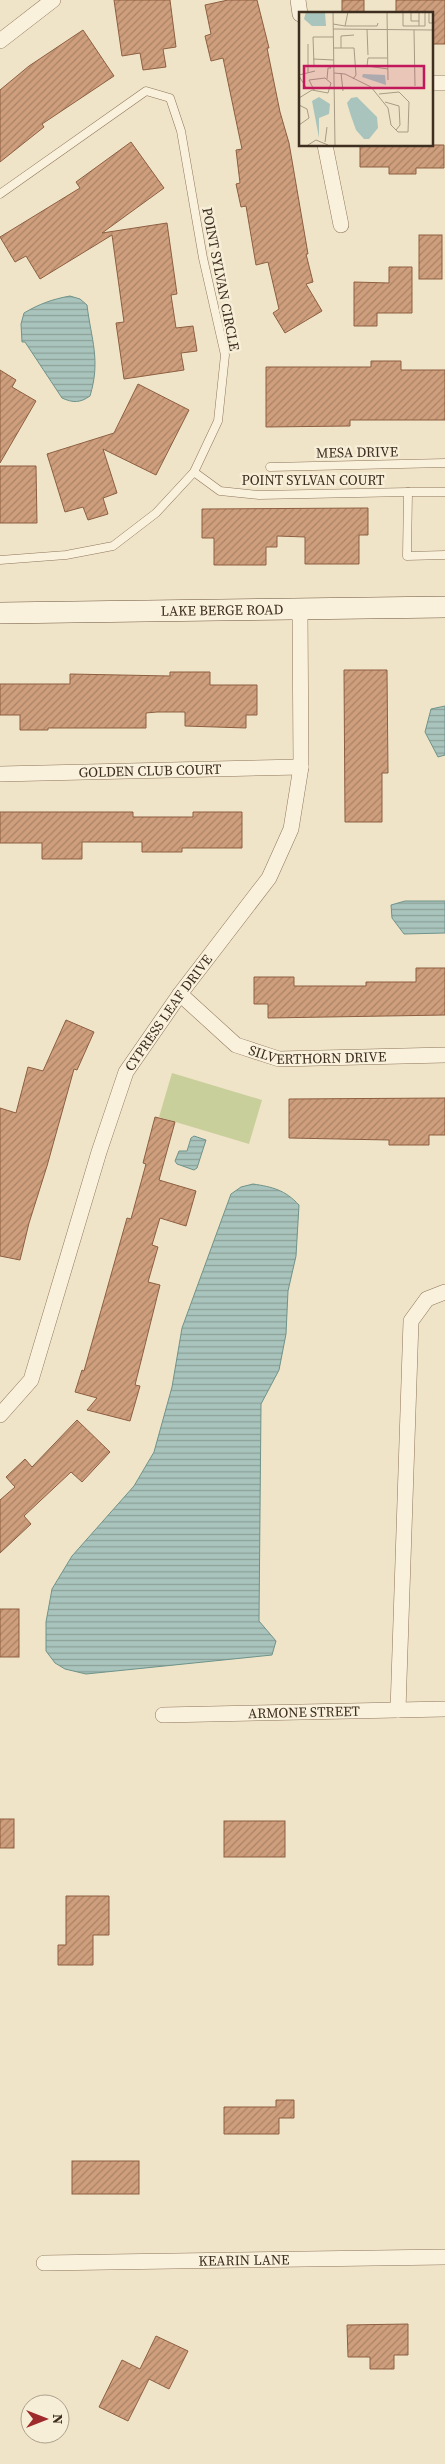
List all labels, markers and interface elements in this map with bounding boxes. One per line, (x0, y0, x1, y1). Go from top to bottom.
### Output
inset map (299, 12, 432, 146)
street label: POINT SYLVAN CIRCLE (197, 206, 245, 352)
street label: MESA DRIVE (316, 441, 398, 463)
street label: POINT SYLVAN COURT (242, 470, 385, 490)
street label: LAKE BERGE ROAD (160, 599, 284, 621)
street label: GOLDEN CLUB COURT (78, 759, 222, 782)
street label: CYPRESS LEAF DRIVE (120, 950, 217, 1075)
street label: SILVERTHORN DRIVE (246, 1040, 387, 1069)
street label: ARMONE STREET (248, 1701, 361, 1723)
street label: KEARIN LANE (198, 2249, 290, 2271)
north arrow (20, 2394, 70, 2444)
text: N (48, 2414, 68, 2424)

